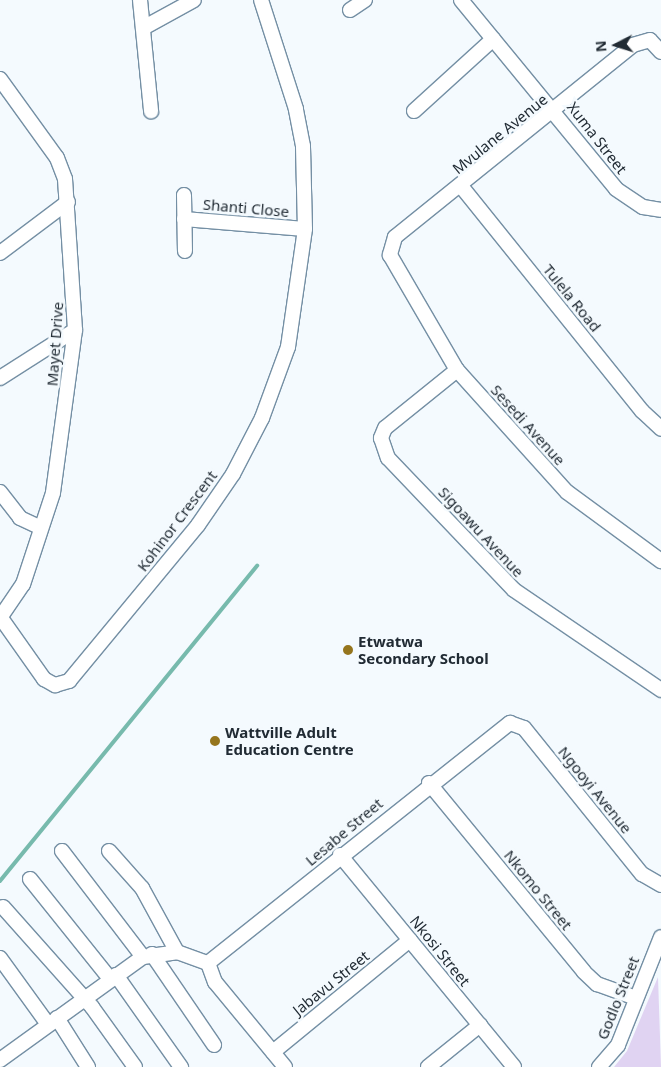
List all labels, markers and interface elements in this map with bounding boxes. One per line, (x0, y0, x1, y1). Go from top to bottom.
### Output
north arrow (591, 20, 641, 70)
text: N (591, 40, 611, 53)
street label: Mvulane Avenue (449, 90, 551, 178)
street label: Xuma Street (563, 98, 631, 178)
street label: Shanti Close (202, 195, 290, 221)
street label: Tulela Road (539, 261, 605, 335)
street label: Mayet Drive (43, 301, 67, 387)
street label: Sesedi Avenue (487, 381, 569, 469)
street label: Kohinor Crescent (133, 467, 221, 575)
street label: Sigoawu Avenue (435, 483, 527, 581)
place label: Etwatwa Secondary School (358, 632, 489, 667)
marker: Etwatwa Secondary School (342, 644, 354, 656)
place label: Wattville Adult Education Centre (225, 723, 354, 758)
marker: Wattville Adult Education Centre (209, 735, 221, 747)
street label: Ngooyi Avenue (554, 743, 636, 837)
street label: Lesabe Street (302, 794, 386, 870)
street label: Nkomo Street (500, 847, 576, 933)
street label: Nkosi Street (406, 912, 474, 990)
street label: Jabavu Street (289, 947, 373, 1019)
street label: Godlo Street (593, 954, 643, 1042)

